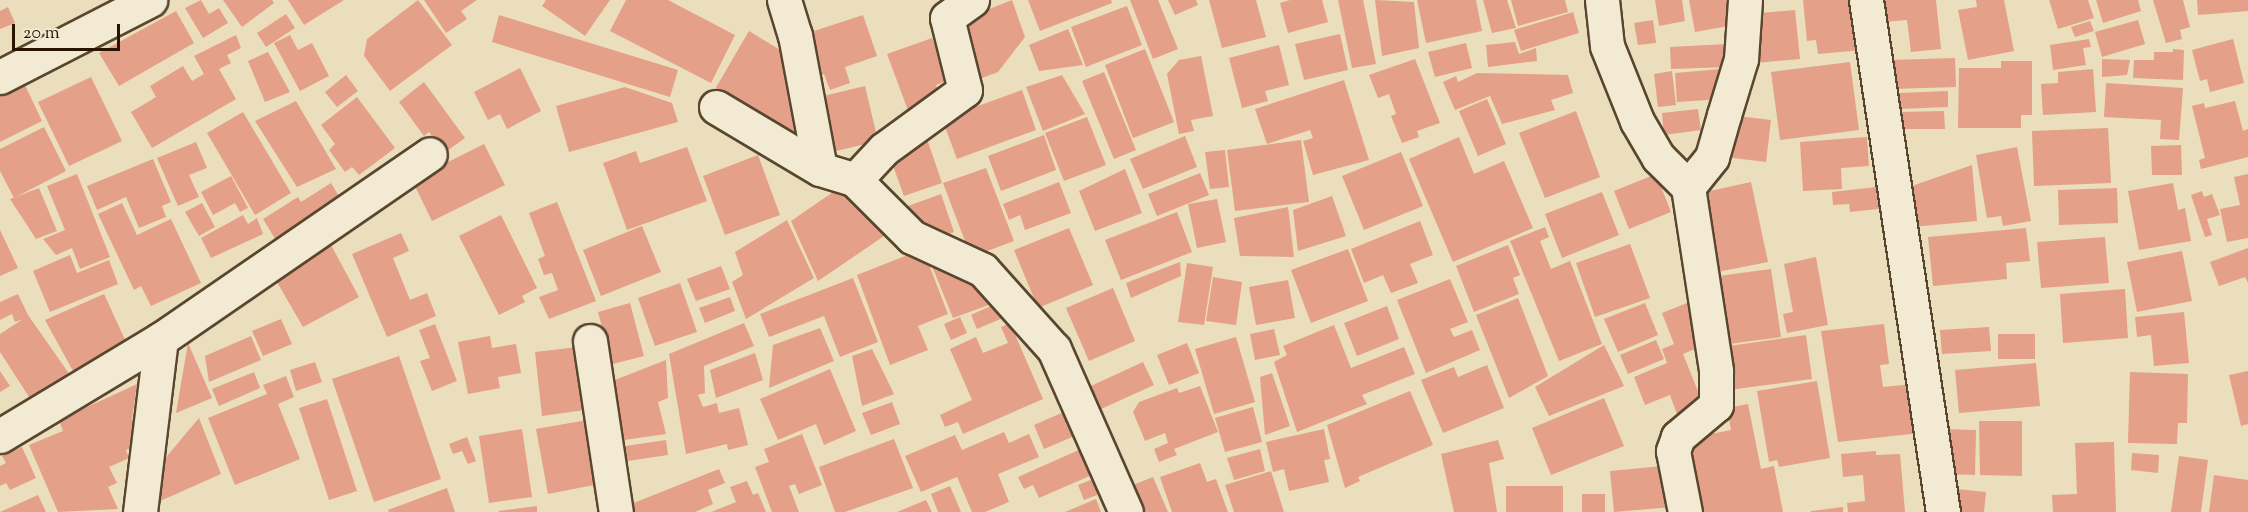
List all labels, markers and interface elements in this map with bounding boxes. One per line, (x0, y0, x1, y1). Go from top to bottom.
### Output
scale bar (15, 12, 123, 50)
text: 20 m (23, 21, 60, 47)

